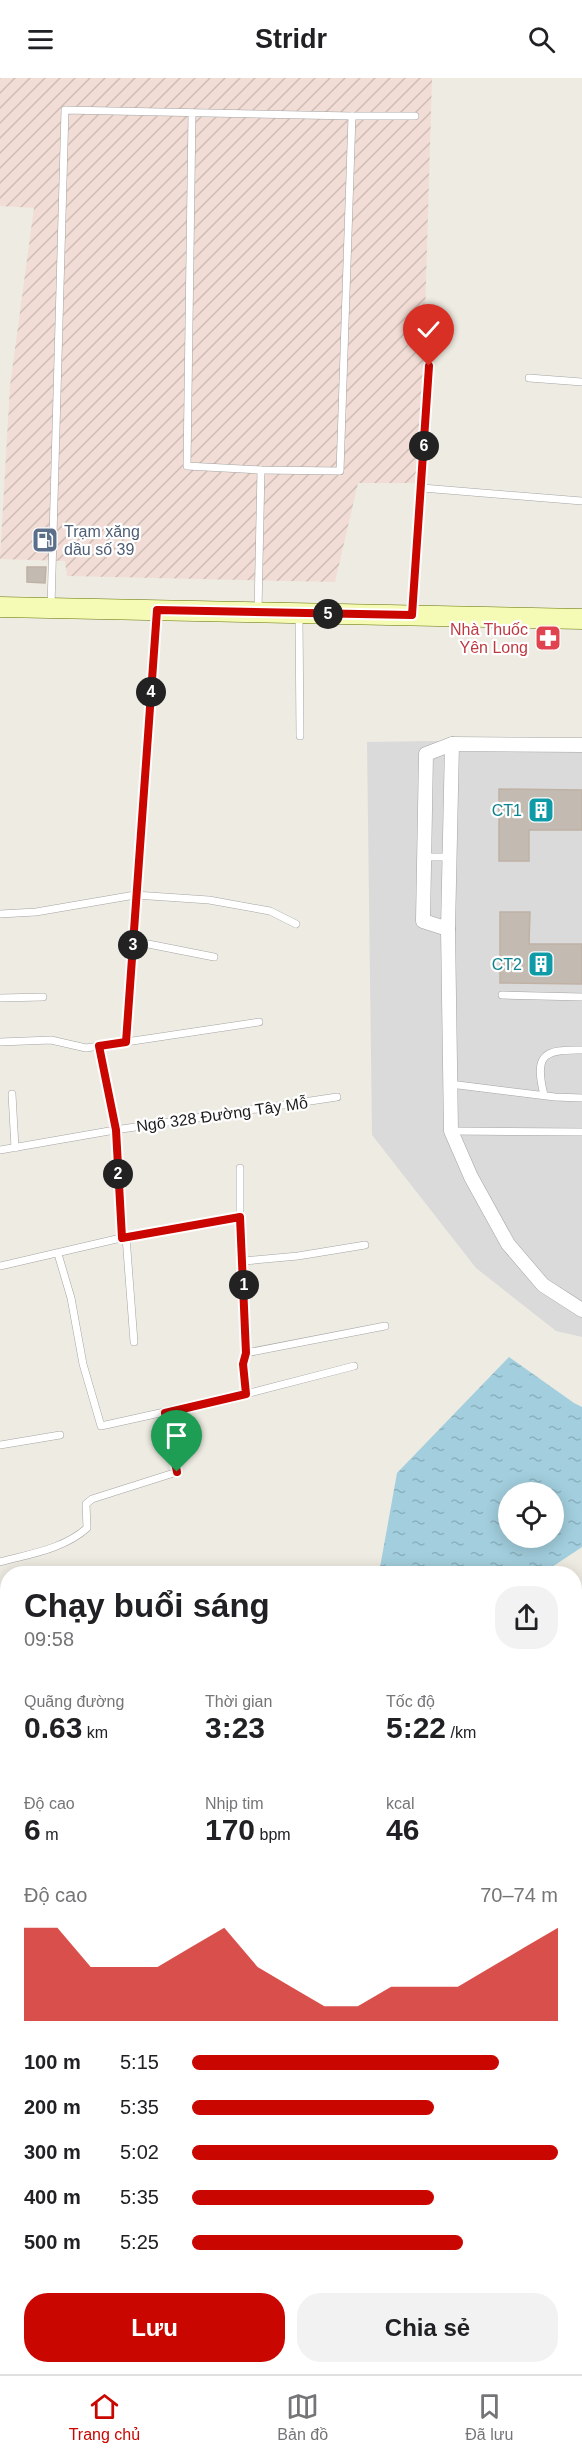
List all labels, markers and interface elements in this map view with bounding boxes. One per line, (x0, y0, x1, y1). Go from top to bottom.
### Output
icon: menu (24, 23, 57, 56)
icon: search (525, 23, 558, 56)
text: Stridr (255, 24, 327, 54)
pin (403, 304, 454, 366)
icon: check (412, 313, 445, 346)
pin: 6 (409, 431, 439, 461)
text: 6 (420, 437, 428, 454)
place label: Trạm xăng dầu số 39 (64, 523, 140, 558)
fuel station icon: Trạm xăng dầu số 39 (30, 525, 60, 555)
pin: 5 (313, 599, 343, 629)
text: 5 (324, 605, 332, 622)
place label: Nhà Thuốc Yên Long (450, 621, 528, 656)
pharmacy icon: Nhà Thuốc Yên Long (533, 623, 563, 653)
pin: 4 (136, 677, 166, 707)
text: 4 (147, 683, 155, 700)
building icon: CT1 (526, 795, 556, 825)
place label: CT1 (492, 802, 522, 819)
pin: 3 (118, 930, 148, 960)
text: 3 (129, 936, 137, 953)
building icon: CT2 (526, 949, 556, 979)
place label: CT2 (492, 956, 522, 973)
street label: Ngõ 328 Đường Tây Mỗ (135, 1093, 309, 1135)
pin: 2 (103, 1159, 133, 1189)
text: 2 (114, 1165, 122, 1182)
pin: 1 (229, 1270, 259, 1300)
text: 1 (240, 1276, 248, 1293)
pin (151, 1410, 202, 1472)
icon: arrive (160, 1419, 193, 1452)
map controls (498, 1482, 564, 1548)
button: locate (498, 1482, 564, 1548)
button: share (495, 1586, 558, 1649)
text: Chạy buổi sáng (24, 1587, 270, 1624)
text: 09:58 (24, 1628, 74, 1650)
text: Quãng đường (24, 1693, 124, 1710)
text: Thời gian (205, 1693, 272, 1710)
text: Tốc độ (386, 1693, 435, 1710)
text: 0.63 (24, 1711, 82, 1744)
text: 3:23 (205, 1711, 265, 1744)
text: 5:22 (386, 1711, 446, 1744)
text: km (82, 1724, 108, 1741)
text: /km (446, 1724, 476, 1741)
text: Độ cao (24, 1795, 75, 1812)
text: Nhịp tim (205, 1795, 264, 1812)
text: kcal (386, 1795, 414, 1812)
text: 6 (24, 1813, 41, 1846)
text: 170 (205, 1813, 255, 1846)
text: 46 (386, 1813, 419, 1846)
text: m (41, 1826, 58, 1843)
text: bpm (255, 1826, 291, 1843)
text: Độ cao (24, 1884, 87, 1906)
text: 70–74 m (480, 1884, 558, 1906)
text: 100 m (24, 2051, 81, 2073)
text: 5:15 (120, 2051, 159, 2073)
text: 200 m (24, 2096, 81, 2118)
text: 5:35 (120, 2096, 159, 2118)
text: 300 m (24, 2141, 81, 2163)
text: 5:02 (120, 2141, 159, 2163)
text: 400 m (24, 2186, 81, 2208)
text: 5:35 (120, 2186, 159, 2208)
text: 500 m (24, 2231, 81, 2253)
text: 5:25 (120, 2231, 159, 2253)
button: Lưu (24, 2293, 285, 2362)
button: Chia sẻ (297, 2293, 558, 2362)
tab: Trang chủ (69, 2390, 140, 2444)
tab: Bản đồ (277, 2390, 328, 2444)
tab: Đã lưu (465, 2390, 513, 2444)

